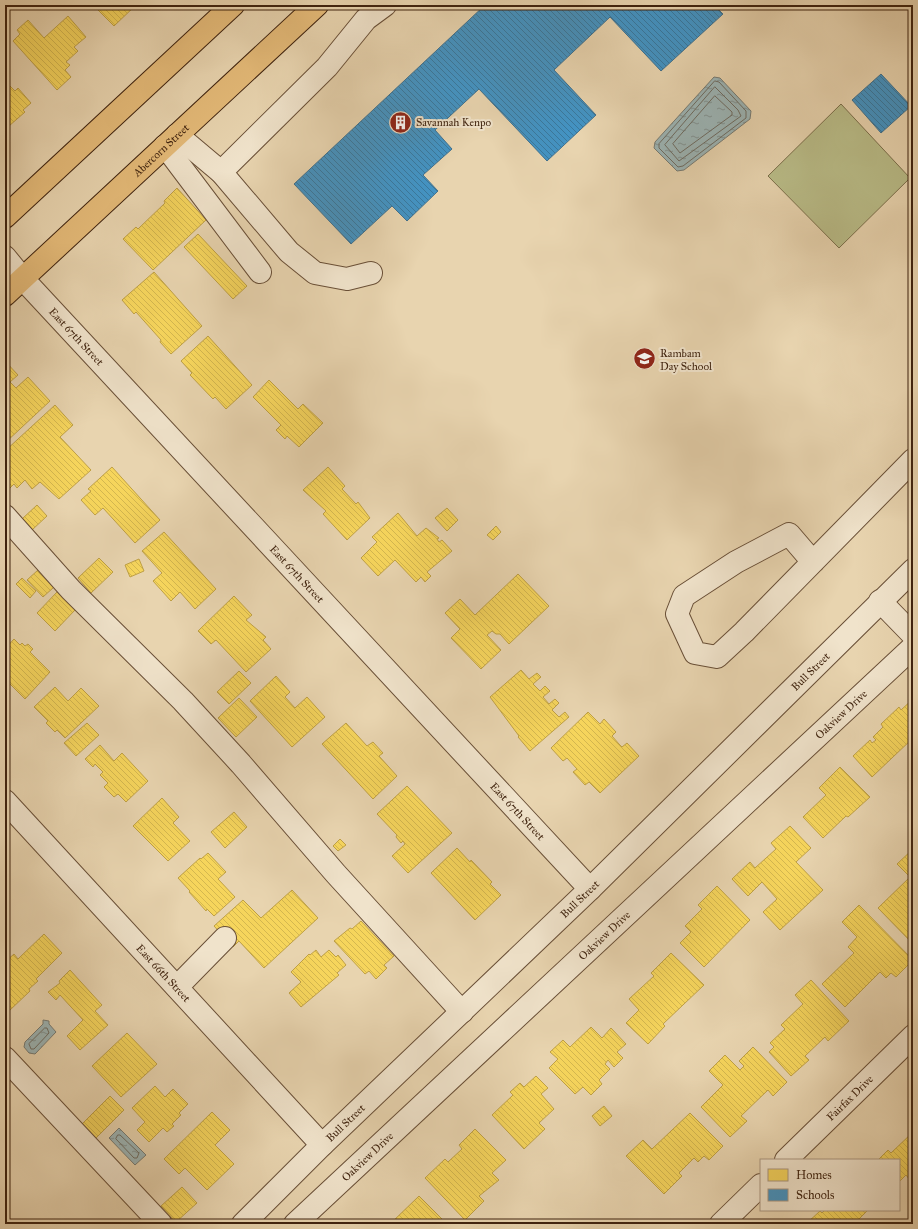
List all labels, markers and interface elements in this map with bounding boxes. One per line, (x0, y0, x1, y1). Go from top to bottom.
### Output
building icon: Savannah Kenpo (388, 109, 414, 135)
place label: Savannah Kenpo (416, 116, 492, 129)
street label: Abercorn Street (130, 121, 192, 180)
street label: East 67th Street (46, 305, 106, 369)
school or university icon: Rambam Day School (631, 346, 657, 372)
place label: Rambam Day School (660, 347, 712, 373)
street label: East 67th Street (267, 543, 327, 606)
street label: Bull Street (789, 650, 833, 694)
street label: Oakview Drive (813, 687, 870, 742)
street label: East 67th Street (487, 780, 547, 843)
street label: Bull Street (558, 878, 602, 921)
street label: Oakview Drive (576, 908, 633, 963)
street label: East 66th Street (133, 942, 193, 1005)
street label: Fairfax Drive (824, 1072, 876, 1124)
street label: Bull Street (324, 1101, 368, 1145)
street label: Oakview Drive (339, 1129, 397, 1184)
legend (760, 1159, 900, 1211)
text: Homes (796, 1168, 832, 1182)
text: Schools (796, 1188, 834, 1202)

